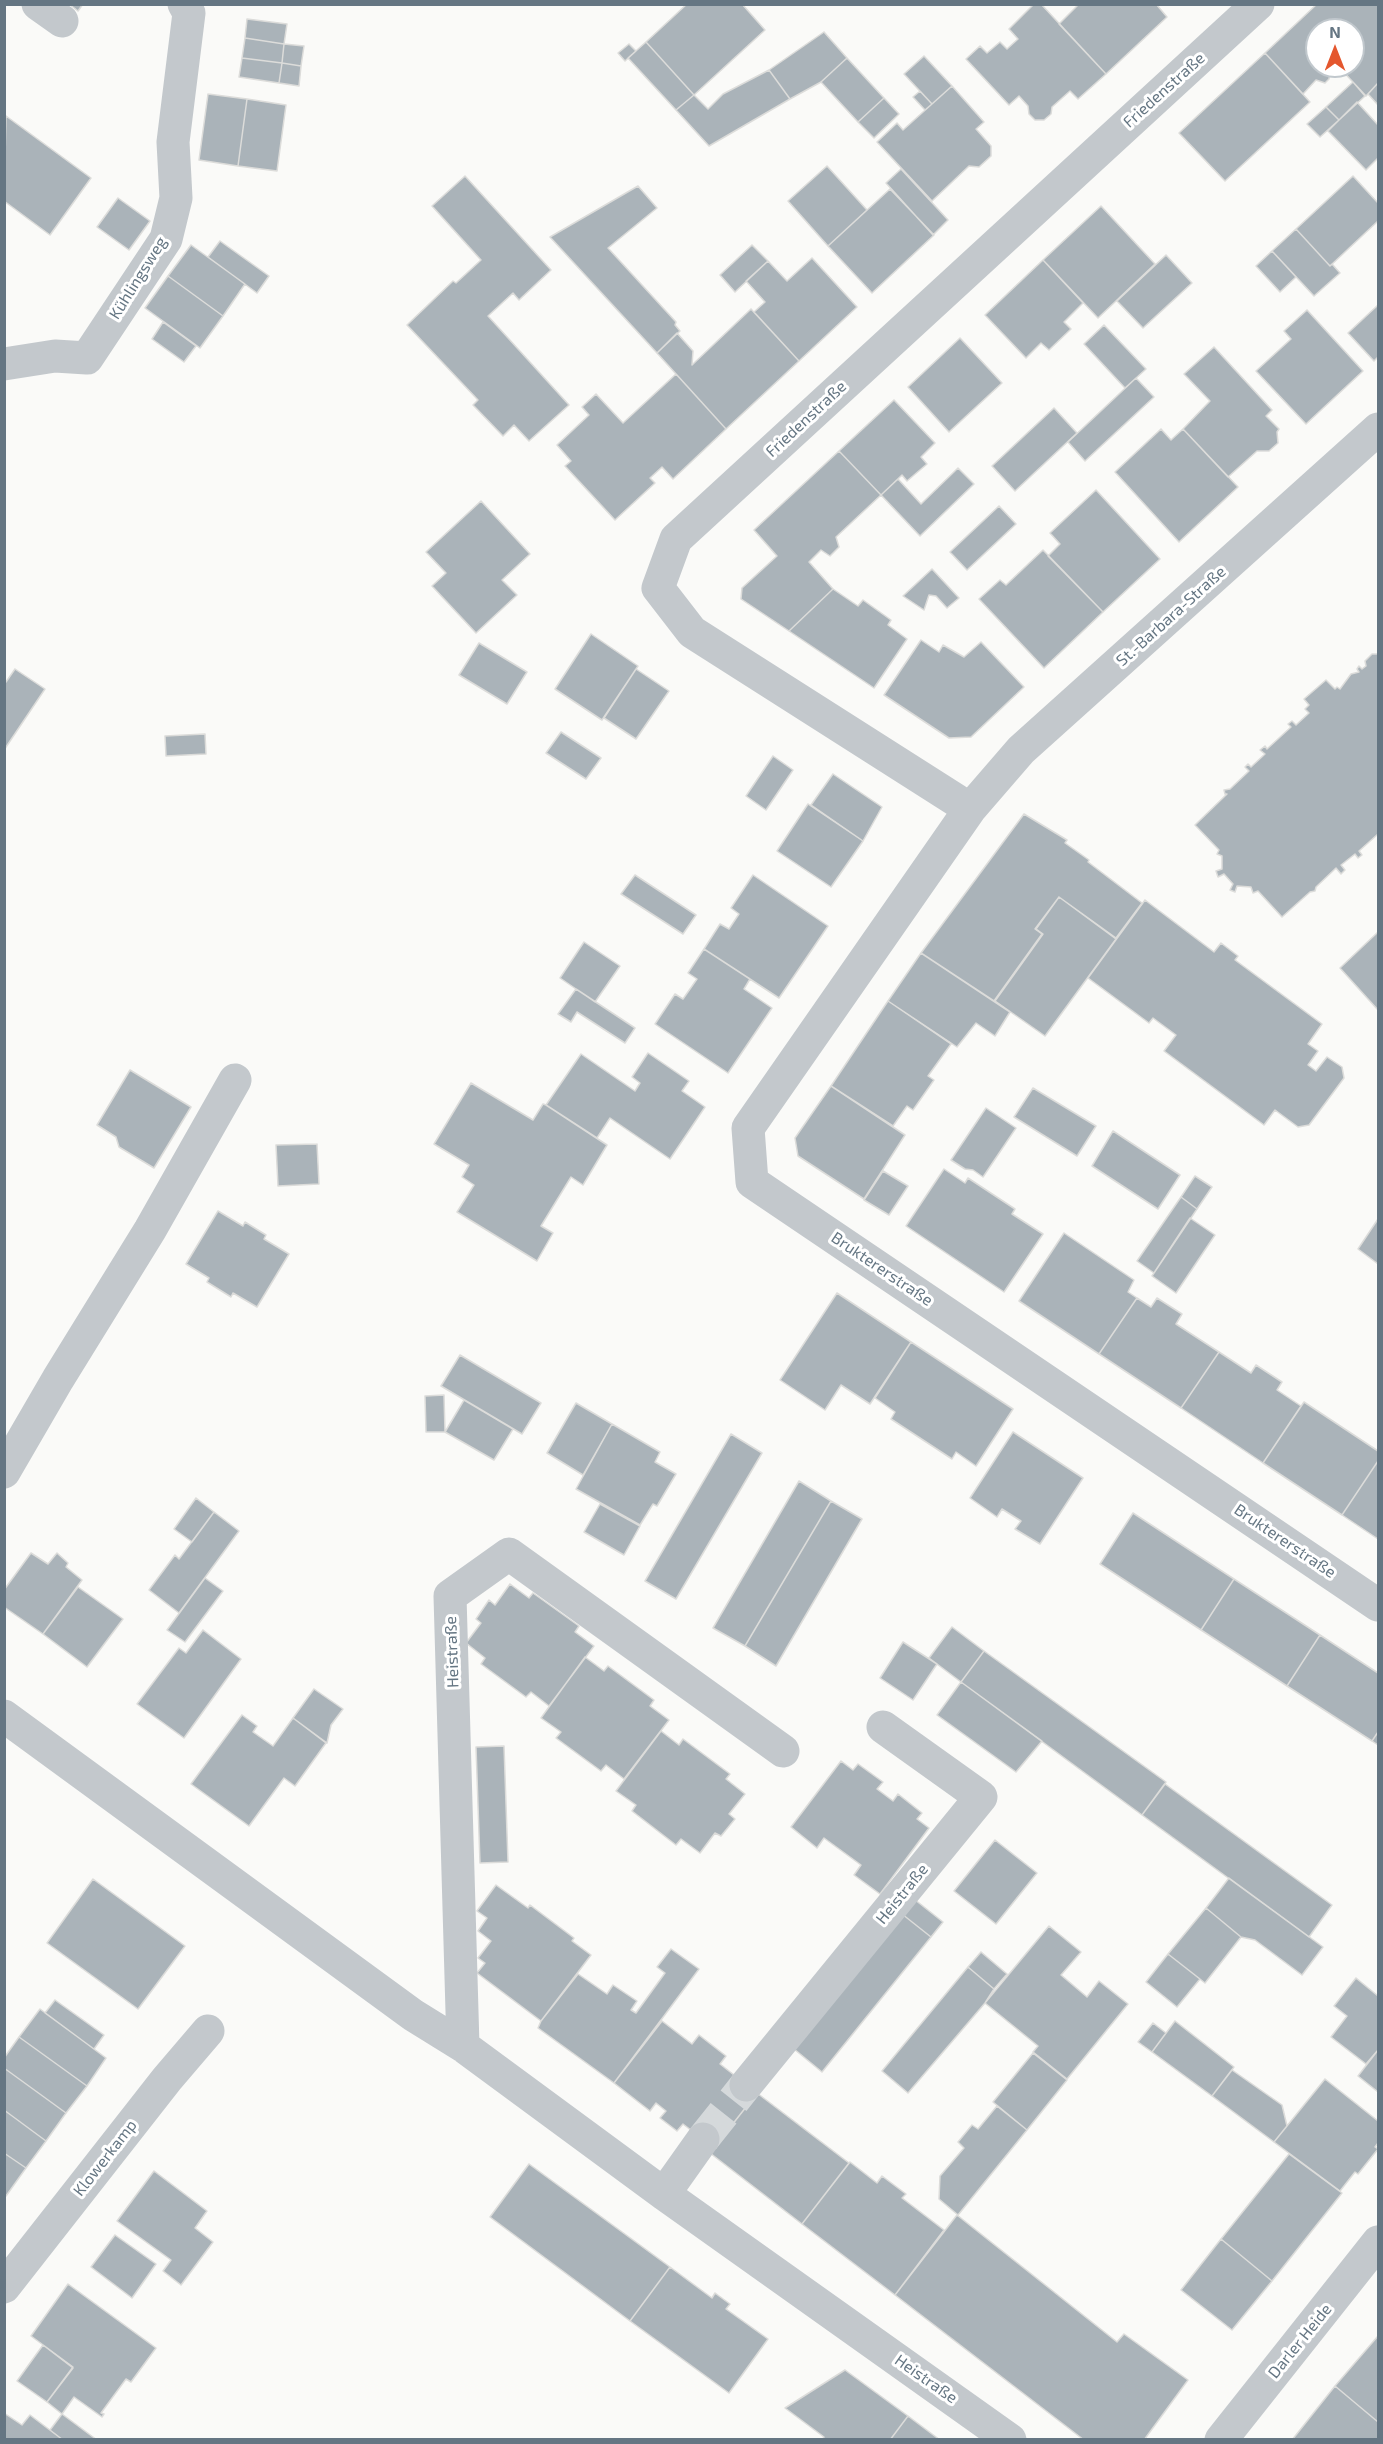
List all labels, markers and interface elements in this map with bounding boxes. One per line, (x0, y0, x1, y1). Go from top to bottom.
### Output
north arrow (1305, 18, 1365, 78)
text: N (1329, 22, 1341, 41)
street label: Friedenstraße (1119, 48, 1209, 132)
street label: Kühlingsweg (105, 233, 171, 323)
street label: Friedenstraße (762, 377, 850, 461)
street label: St.-Barbara-Straße (1112, 562, 1230, 670)
street label: Bruktererstraße (828, 1228, 936, 1310)
street label: Bruktererstraße (1231, 1500, 1339, 1582)
street label: Heistraße (441, 1616, 463, 1688)
street label: Heistraße (872, 1860, 932, 1928)
street label: Klowerkamp (69, 2116, 141, 2200)
street label: Darler Heide (1264, 2300, 1336, 2382)
street label: Heistraße (891, 2350, 961, 2408)

